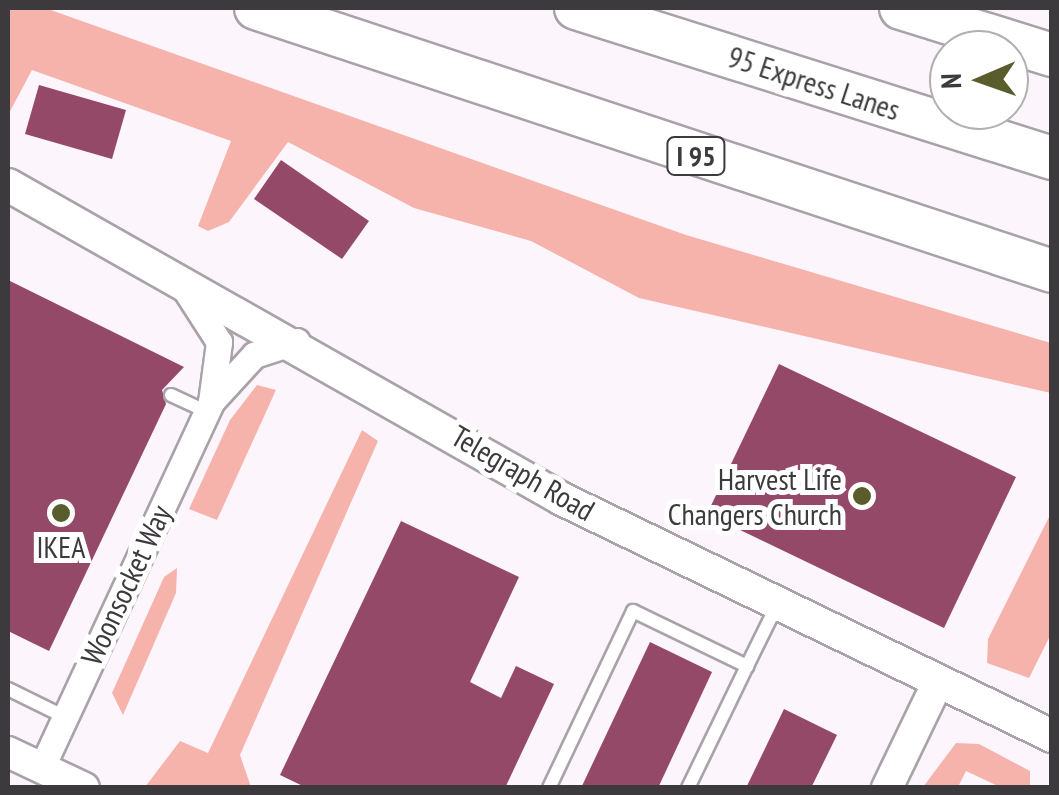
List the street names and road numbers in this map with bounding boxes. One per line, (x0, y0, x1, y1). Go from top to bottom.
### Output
street label: 95 Express Lanes (723, 38, 905, 128)
road number: I 95 (666, 133, 726, 179)
street label: Telegraph Road (445, 418, 601, 528)
street label: Woonsocket Way (73, 499, 179, 671)

